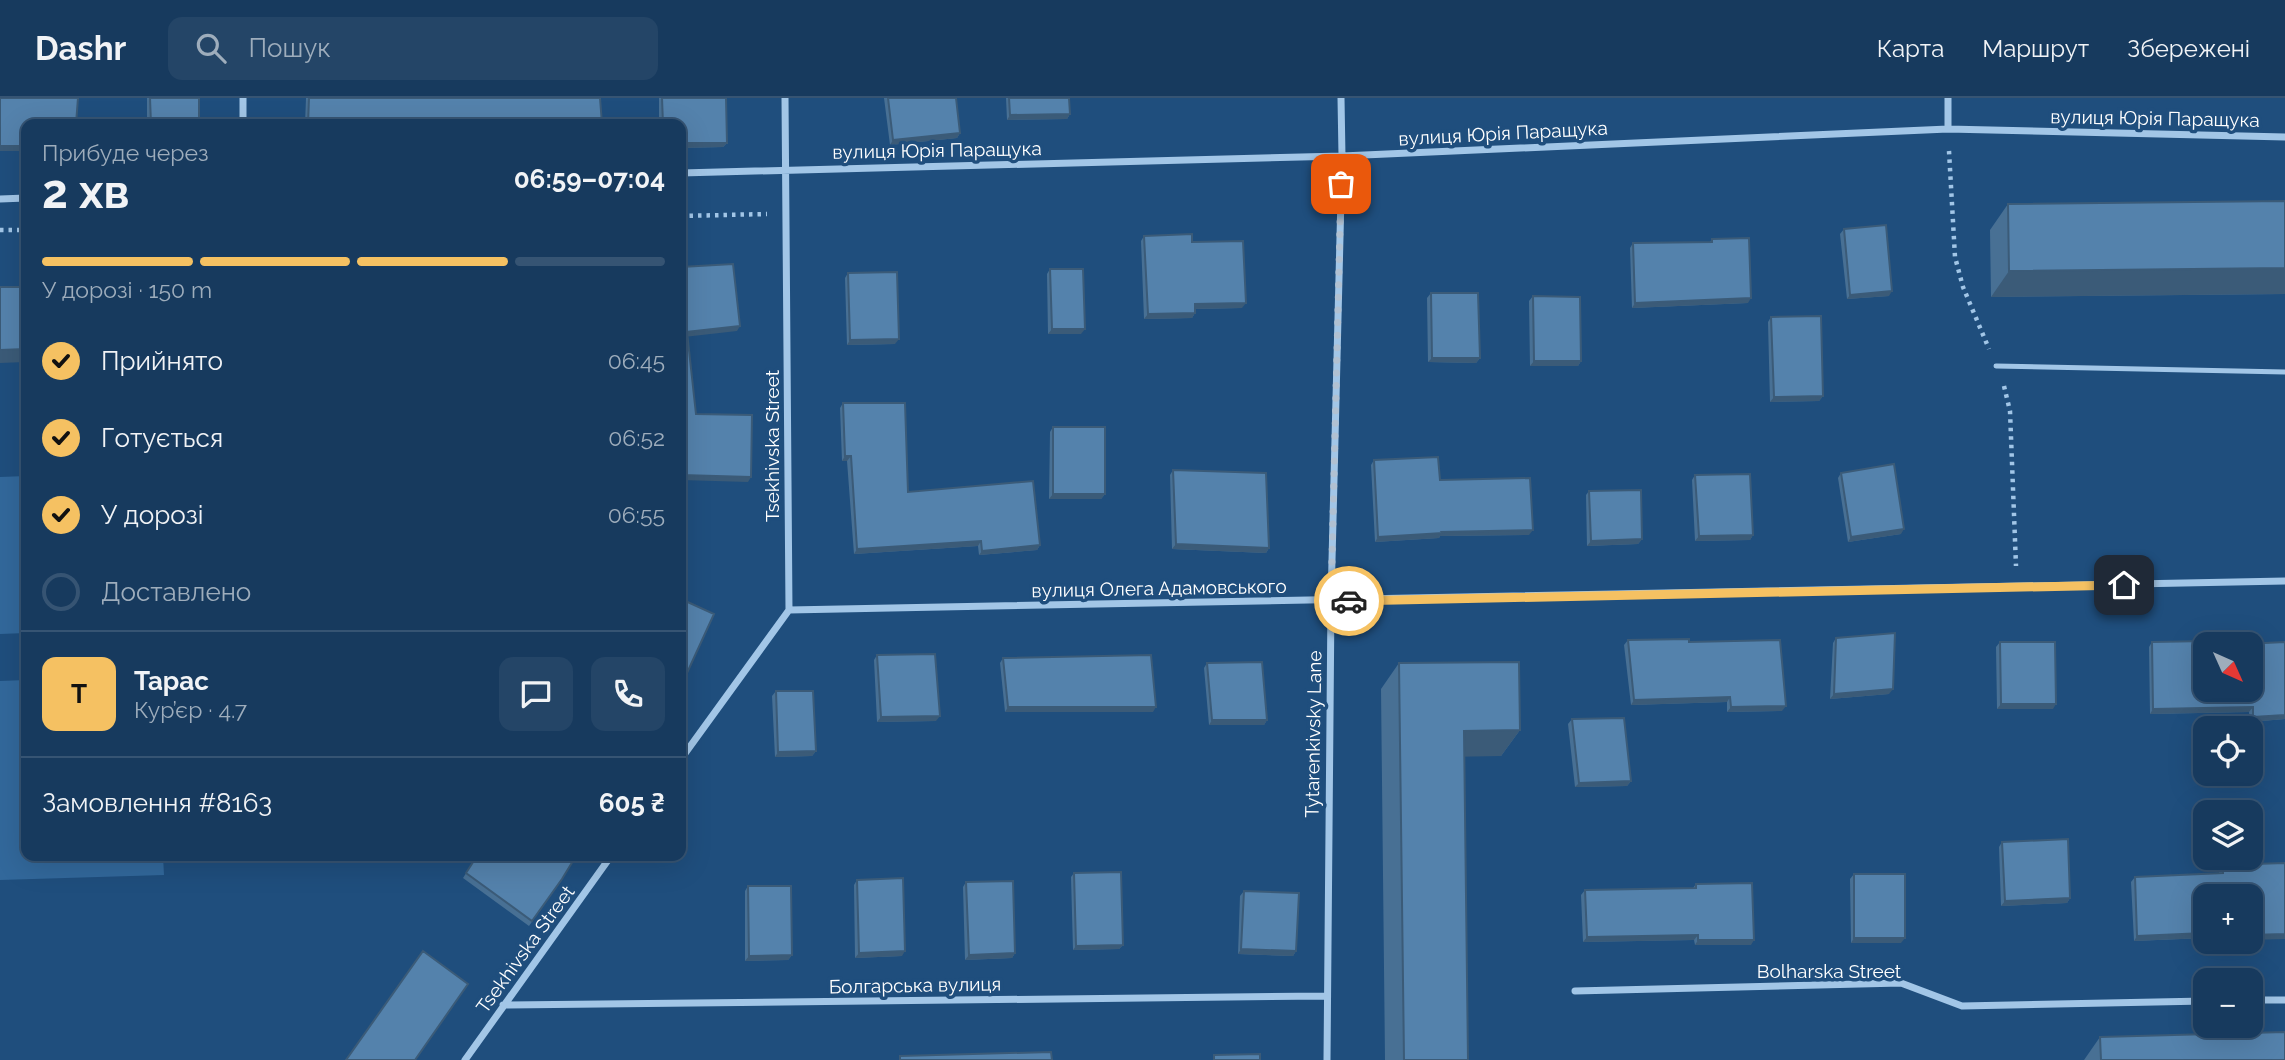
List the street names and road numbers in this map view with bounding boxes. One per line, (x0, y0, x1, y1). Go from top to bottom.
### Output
street label: вулиця Юрія Паращука (2050, 105, 2260, 131)
street label: вулиця Юрія Паращука (1398, 117, 1608, 149)
street label: вулиця Юрія Паращука (832, 137, 1042, 163)
street label: Tsekhivska Street (761, 369, 783, 522)
street label: вулиця Олега Адамовського (1031, 575, 1287, 601)
street label: Tytarenkivsky Lane (1301, 650, 1325, 818)
street label: Tsekhivska Street (471, 880, 579, 1017)
street label: Bolharska Street (1757, 960, 1902, 982)
street label: Болгарська вулиця (829, 972, 1001, 998)

